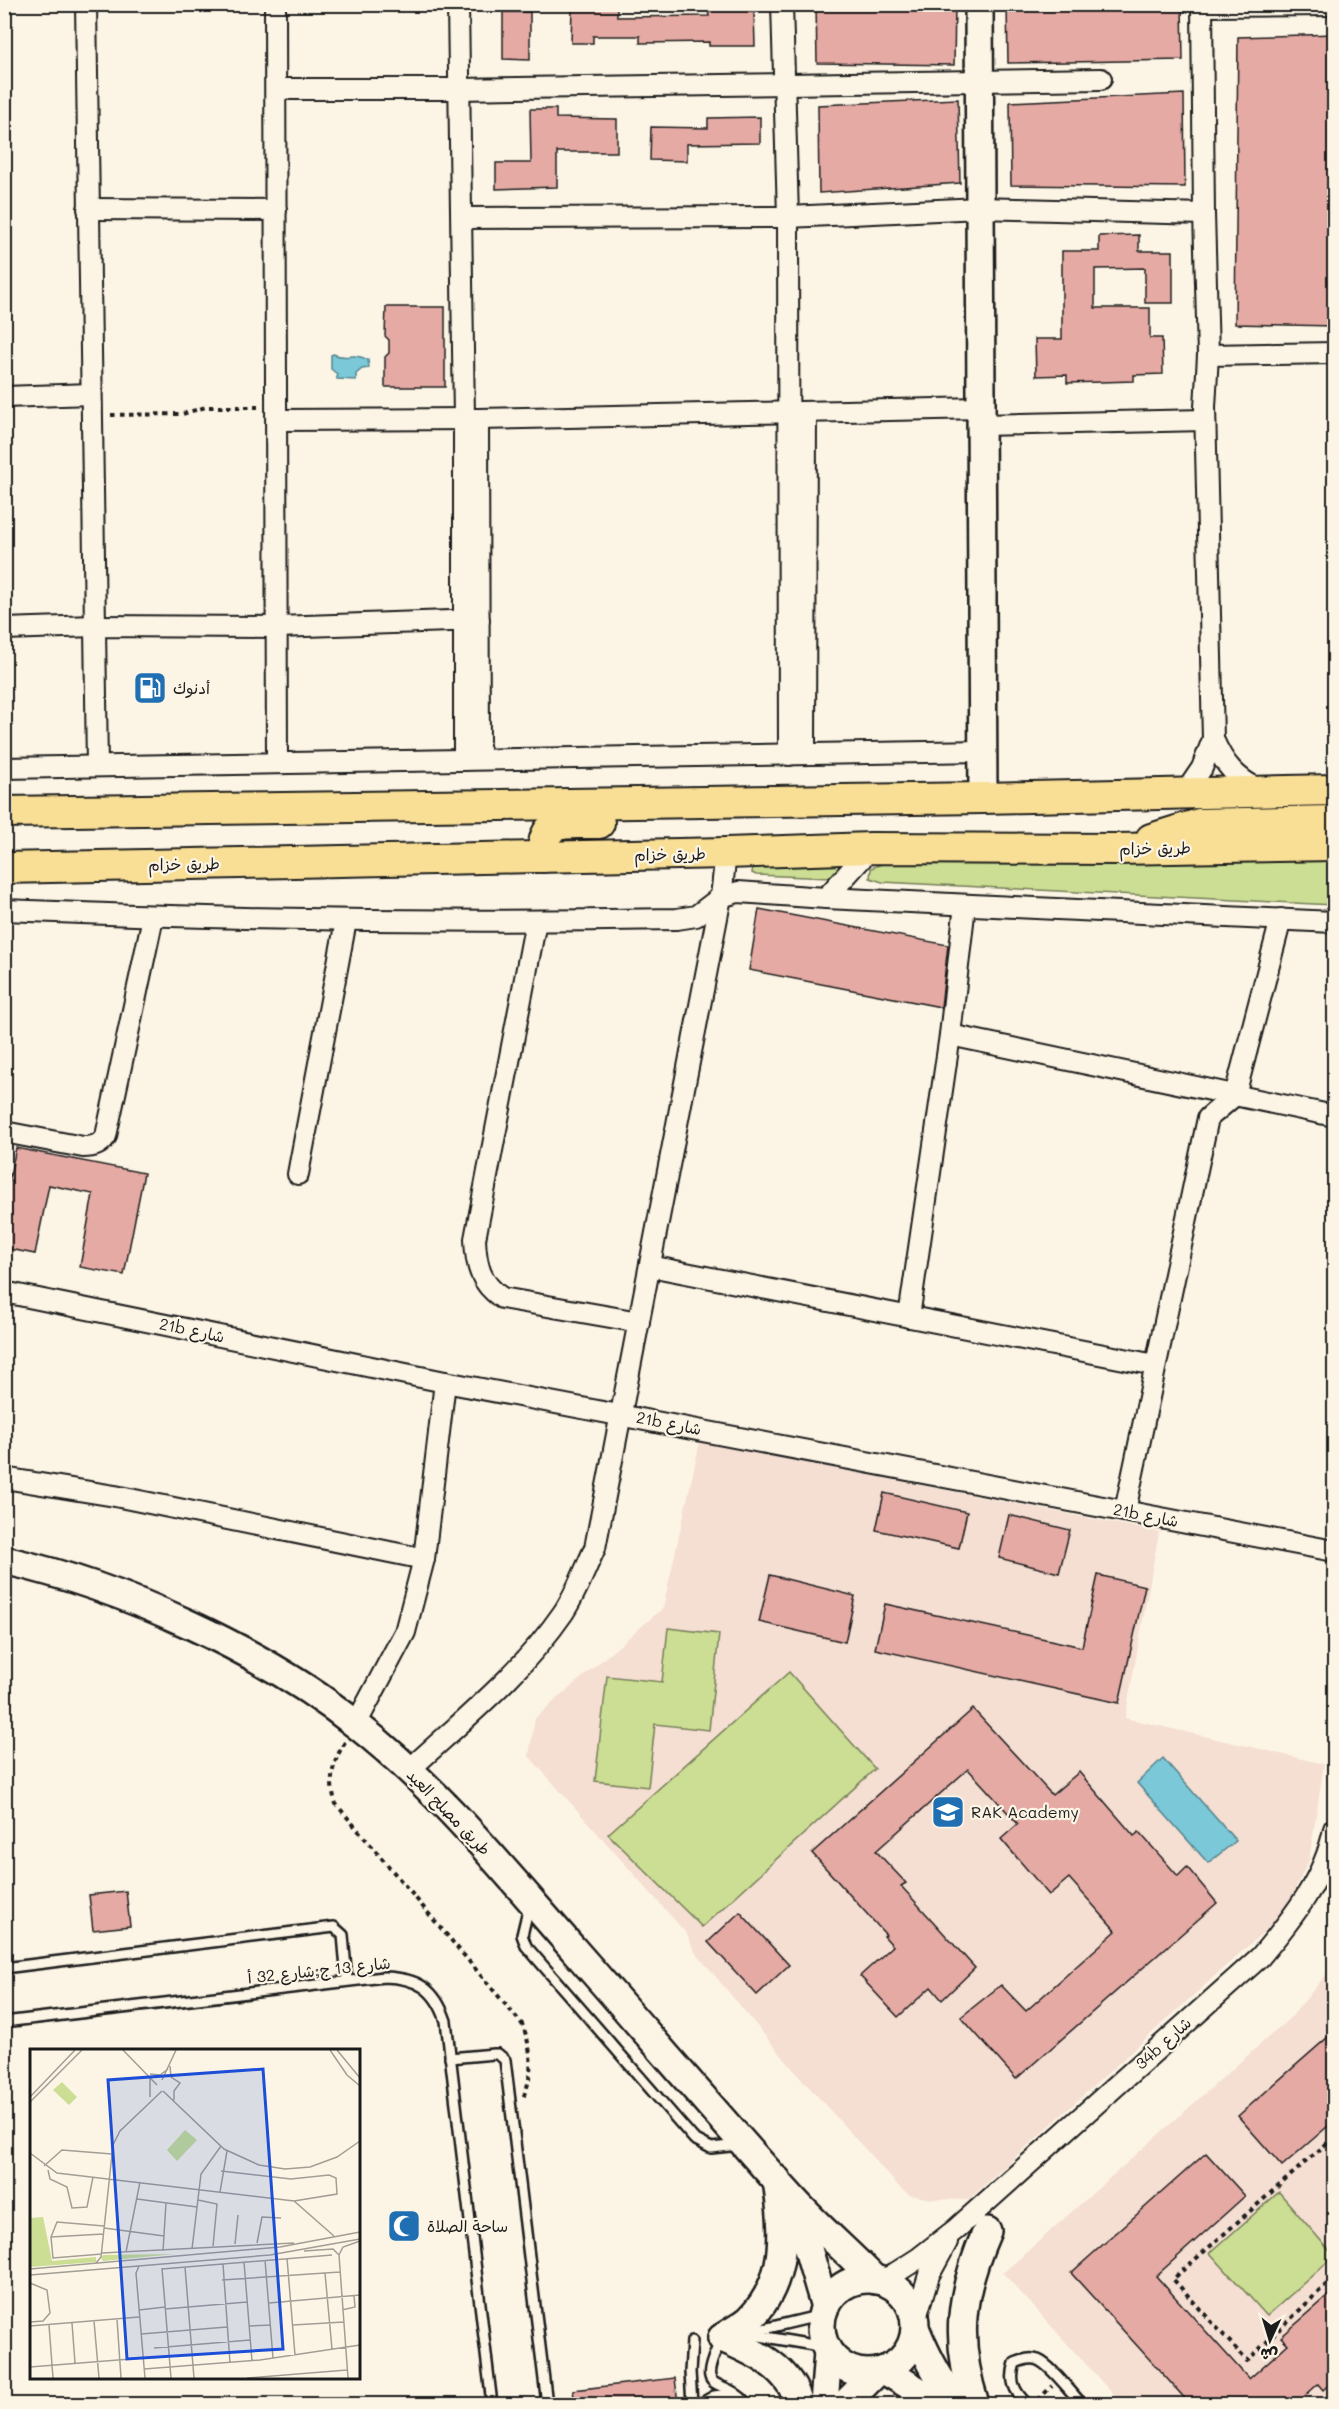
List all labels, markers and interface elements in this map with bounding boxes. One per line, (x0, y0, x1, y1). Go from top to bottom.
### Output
fuel station icon: أدنوك (132, 670, 168, 706)
place label: أدنوك (173, 677, 210, 699)
street label: طريق خزام (1119, 836, 1191, 862)
street label: طريق خزام (634, 842, 706, 868)
street label: طريق خزام (148, 852, 220, 878)
street label: 21b شارع (157, 1312, 227, 1349)
street label: 21b شارع (634, 1406, 704, 1441)
street label: 21b شارع (1111, 1498, 1181, 1533)
street label: طريق مصلح العيد (402, 1764, 496, 1860)
school or university icon: RAK Academy (930, 1794, 966, 1830)
place label: RAK Academy (971, 1801, 1079, 1822)
street label: شارع 13 ج;شارع 32 أ (246, 1952, 392, 1989)
street label: 34b شارع (1130, 2012, 1197, 2075)
inset map (30, 2049, 360, 2379)
mosque icon: ساحة الصلاة (386, 2208, 422, 2244)
place label: ساحة الصلاة (427, 2215, 508, 2236)
north arrow (1240, 2310, 1300, 2370)
text: ش (1259, 2344, 1278, 2367)

